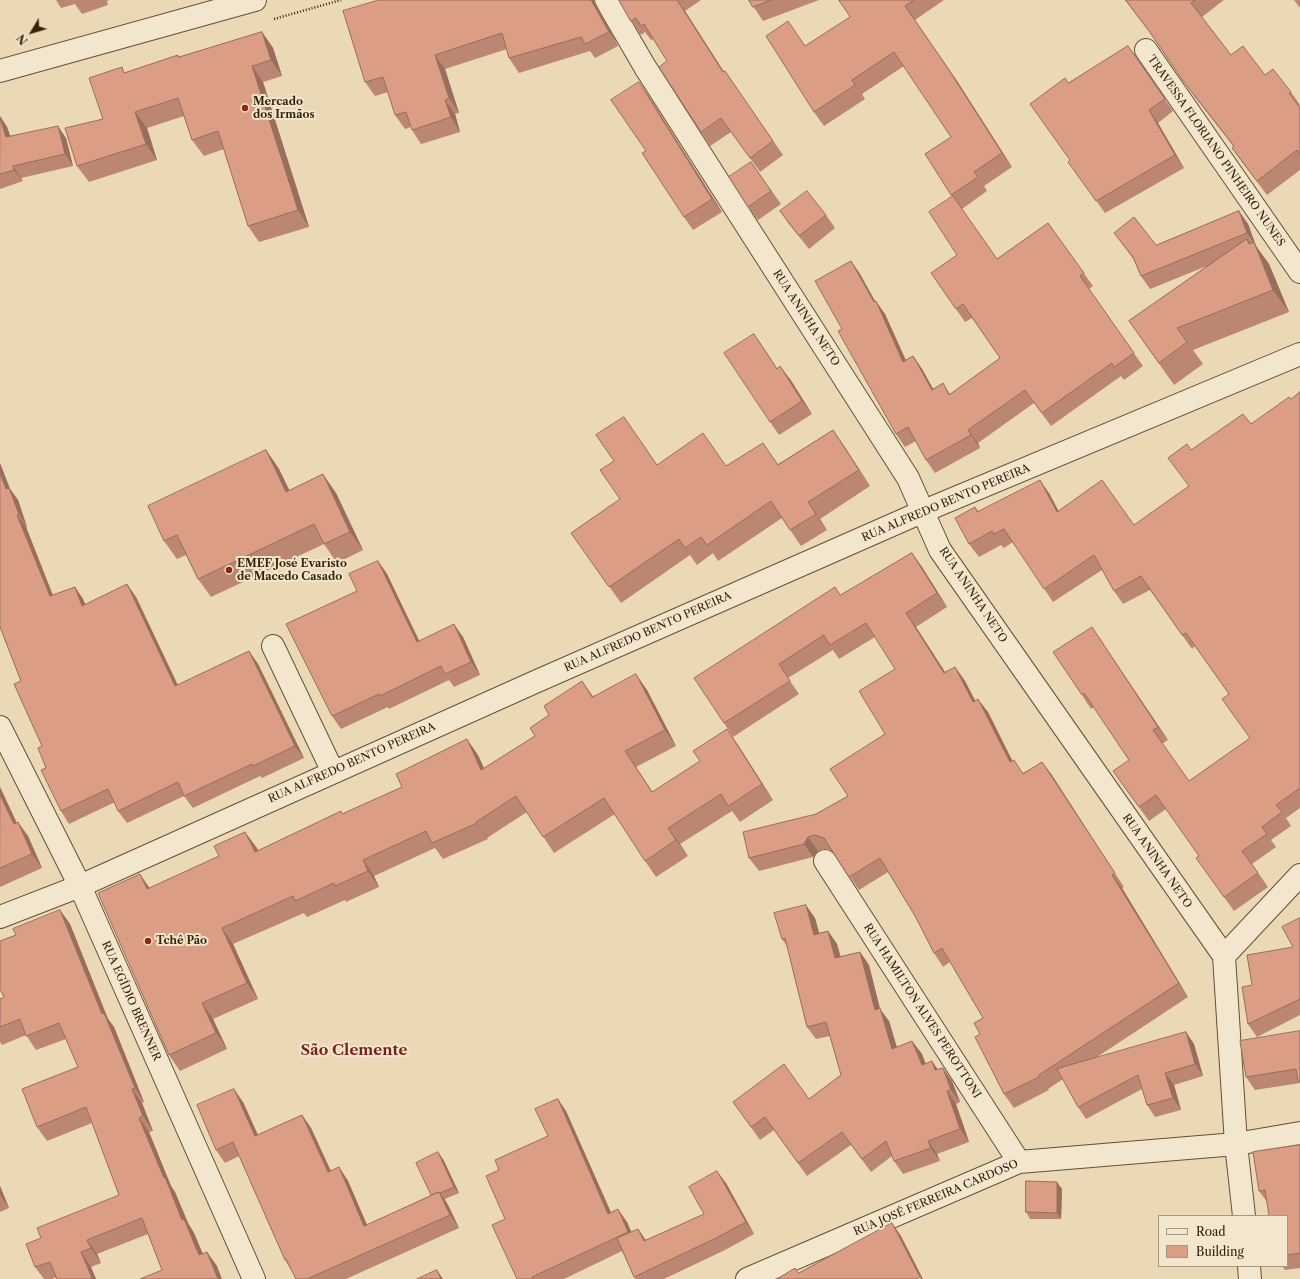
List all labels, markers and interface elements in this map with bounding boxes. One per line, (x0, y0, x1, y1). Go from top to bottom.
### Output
north arrow (12, 12, 52, 52)
text: N (14, 31, 31, 47)
street label: TRAVESSA FLORIANO PINHEIRO NUNES (1145, 53, 1287, 249)
place label: Mercado dos Irmãos (253, 95, 315, 121)
marker: Mercado dos Irmãos (240, 103, 250, 113)
street label: RUA ANINHA NETO (770, 267, 842, 369)
street label: RUA ALFREDO BENTO PEREIRA (860, 461, 1032, 545)
street label: RUA ANINHA NETO (936, 545, 1010, 645)
place label: EMEF José Evaristo de Macedo Casado (237, 557, 347, 583)
marker: EMEF José Evaristo de Macedo Casado (224, 565, 234, 575)
street label: RUA ALFREDO BENTO PEREIRA (562, 589, 734, 675)
street label: RUA ALFREDO BENTO PEREIRA (266, 720, 438, 806)
street label: RUA ANINHA NETO (1119, 811, 1195, 911)
street label: RUA HAMILTON ALVES PEROTTONI (861, 921, 983, 1101)
place label: Tchê Pão (156, 934, 207, 948)
marker: Tchê Pão (143, 936, 153, 946)
street label: RUA EGÍDIO BRENNER (99, 939, 163, 1063)
district label: São Clemente (301, 1042, 407, 1060)
street label: RUA JOSÉ FERREIRA CARDOSO (852, 1157, 1020, 1239)
legend (1158, 1215, 1288, 1267)
text: Road (1196, 1224, 1226, 1239)
text: Building (1196, 1244, 1244, 1259)

